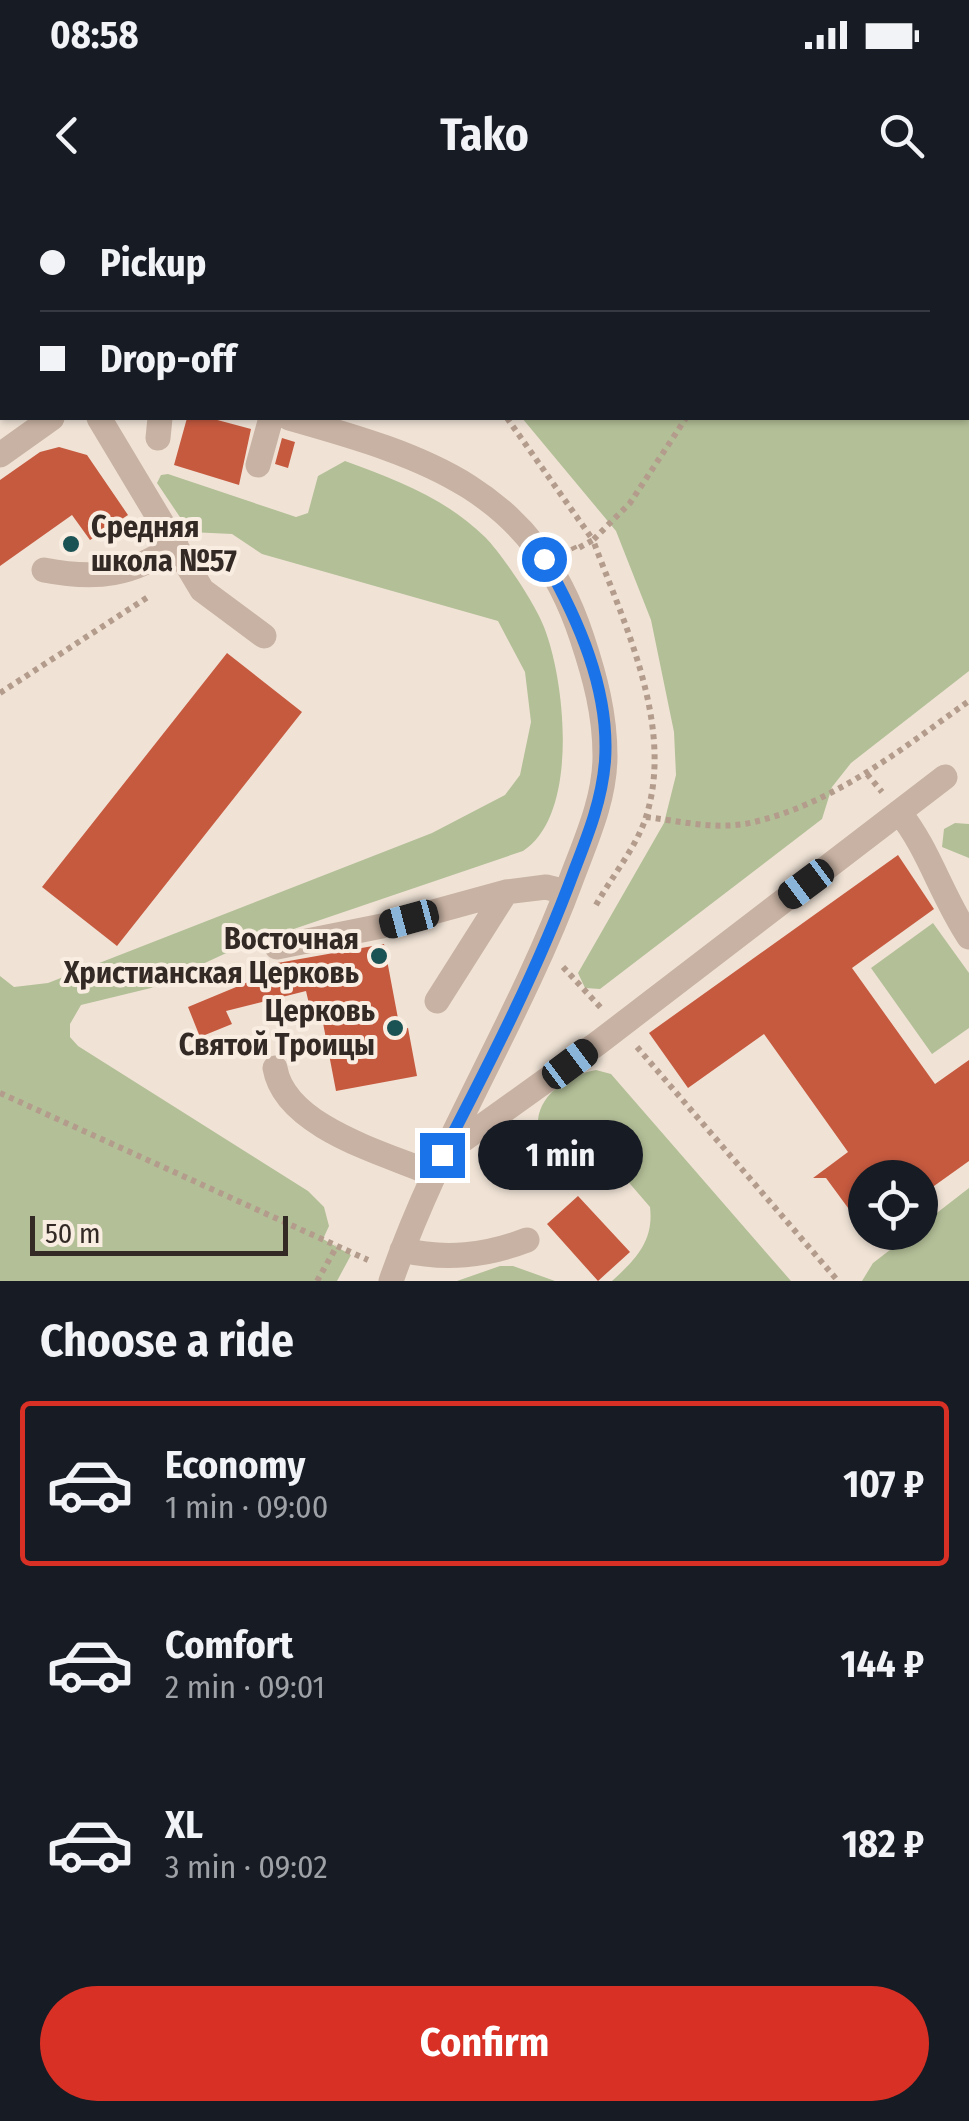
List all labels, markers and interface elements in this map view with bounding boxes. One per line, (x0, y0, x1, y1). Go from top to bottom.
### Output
text: 08:58 (50, 12, 139, 58)
icon: back (40, 108, 95, 163)
text: Tako (440, 108, 529, 162)
icon: search (874, 108, 929, 163)
text: Pickup (100, 240, 206, 286)
text: Drop-off (100, 336, 236, 382)
place label: Средняя школа №57 (91, 509, 237, 579)
marker: Средняя школа №57 (60, 533, 82, 555)
route start (522, 537, 567, 582)
car (773, 854, 839, 914)
car (376, 897, 442, 941)
place label: Восточная Христианская Церковь (63, 921, 359, 991)
marker: Восточная Христианская Церковь (368, 945, 390, 967)
place label: Церковь Святой Троицы (179, 993, 375, 1063)
marker: Церковь Святой Троицы (384, 1017, 406, 1039)
car (537, 1034, 603, 1094)
callout: 1 min (477, 1120, 642, 1190)
route end (420, 1133, 465, 1178)
text: 1 min (526, 1136, 595, 1174)
map controls (848, 1160, 938, 1250)
button: locate (848, 1160, 938, 1250)
scale bar (30, 1211, 288, 1256)
text: 50 m (45, 1217, 101, 1250)
text: Choose a ride (40, 1314, 294, 1368)
icon: car (45, 1439, 135, 1529)
text: Economy (165, 1442, 305, 1488)
text: 107 ₽ (843, 1461, 924, 1507)
text: 1 min · 09:00 (165, 1488, 328, 1526)
icon: car (45, 1619, 135, 1709)
text: Comfort (165, 1622, 293, 1668)
text: 144 ₽ (840, 1641, 924, 1687)
text: 2 min · 09:01 (165, 1668, 325, 1706)
icon: car (45, 1799, 135, 1889)
text: XL (165, 1802, 203, 1848)
text: 182 ₽ (842, 1821, 924, 1867)
text: 3 min · 09:02 (165, 1848, 328, 1886)
button: Confirm (40, 1986, 929, 2101)

